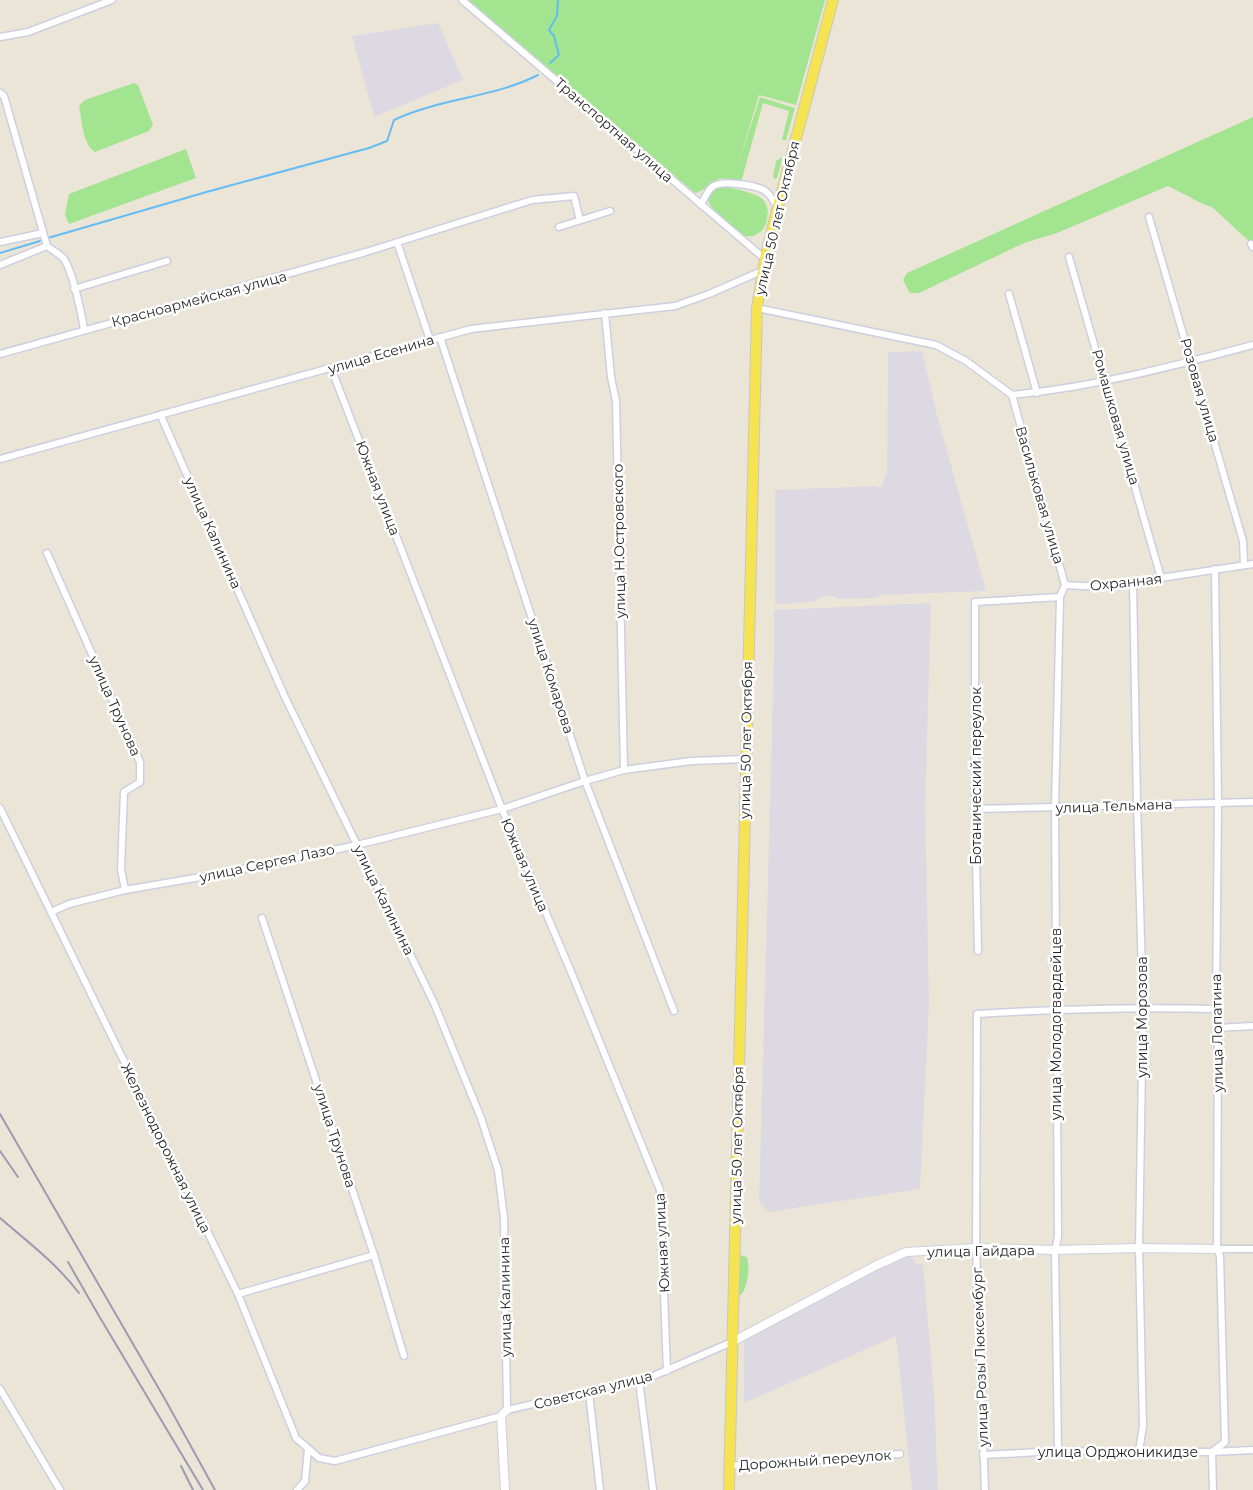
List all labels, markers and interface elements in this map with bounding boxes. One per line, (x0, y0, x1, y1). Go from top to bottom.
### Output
street label: Транспортная улица (551, 74, 677, 186)
street label: улица 50 лет Октября (750, 139, 803, 298)
street label: Красноармейская улица (109, 267, 289, 331)
street label: улица Есенина (325, 330, 436, 378)
street label: Розовая улица (1177, 336, 1223, 444)
street label: Ромашковая улица (1088, 347, 1144, 487)
street label: Васильковая улица (1012, 424, 1068, 566)
street label: Южная улица (352, 438, 404, 538)
street label: улица Н.Островского (609, 463, 629, 620)
street label: улица Калинина (180, 473, 246, 592)
street label: Охранная (1089, 569, 1163, 595)
street label: улица Комарова (524, 615, 578, 736)
street label: улица Трунова (84, 652, 145, 759)
street label: улица 50 лет Октября (736, 661, 756, 820)
street label: Ботанический переулок (967, 687, 985, 865)
street label: улица Тельмана (1054, 795, 1173, 817)
street label: Южная улица (497, 815, 553, 915)
street label: улица Сергея Лазо (197, 840, 336, 886)
street label: улица Калинина (349, 841, 418, 958)
street label: улица Молодогвардейцев (1047, 928, 1065, 1121)
street label: улица Морозова (1133, 956, 1151, 1079)
street label: улица Лопатина (1207, 973, 1227, 1094)
street label: Железнодорожная улица (117, 1060, 215, 1236)
street label: улица 50 лет Октября (727, 1066, 747, 1225)
street label: улица Трунова (309, 1081, 360, 1190)
street label: Южная улица (650, 1193, 674, 1293)
street label: улица Калинина (495, 1237, 515, 1358)
street label: улица Гайдара (926, 1241, 1035, 1261)
street label: улица Розы Люксембург (968, 1267, 992, 1448)
street label: Советская улица (532, 1367, 654, 1413)
street label: улица Орджоникидзе (1037, 1443, 1198, 1461)
street label: Дорожный переулок (738, 1446, 892, 1474)

